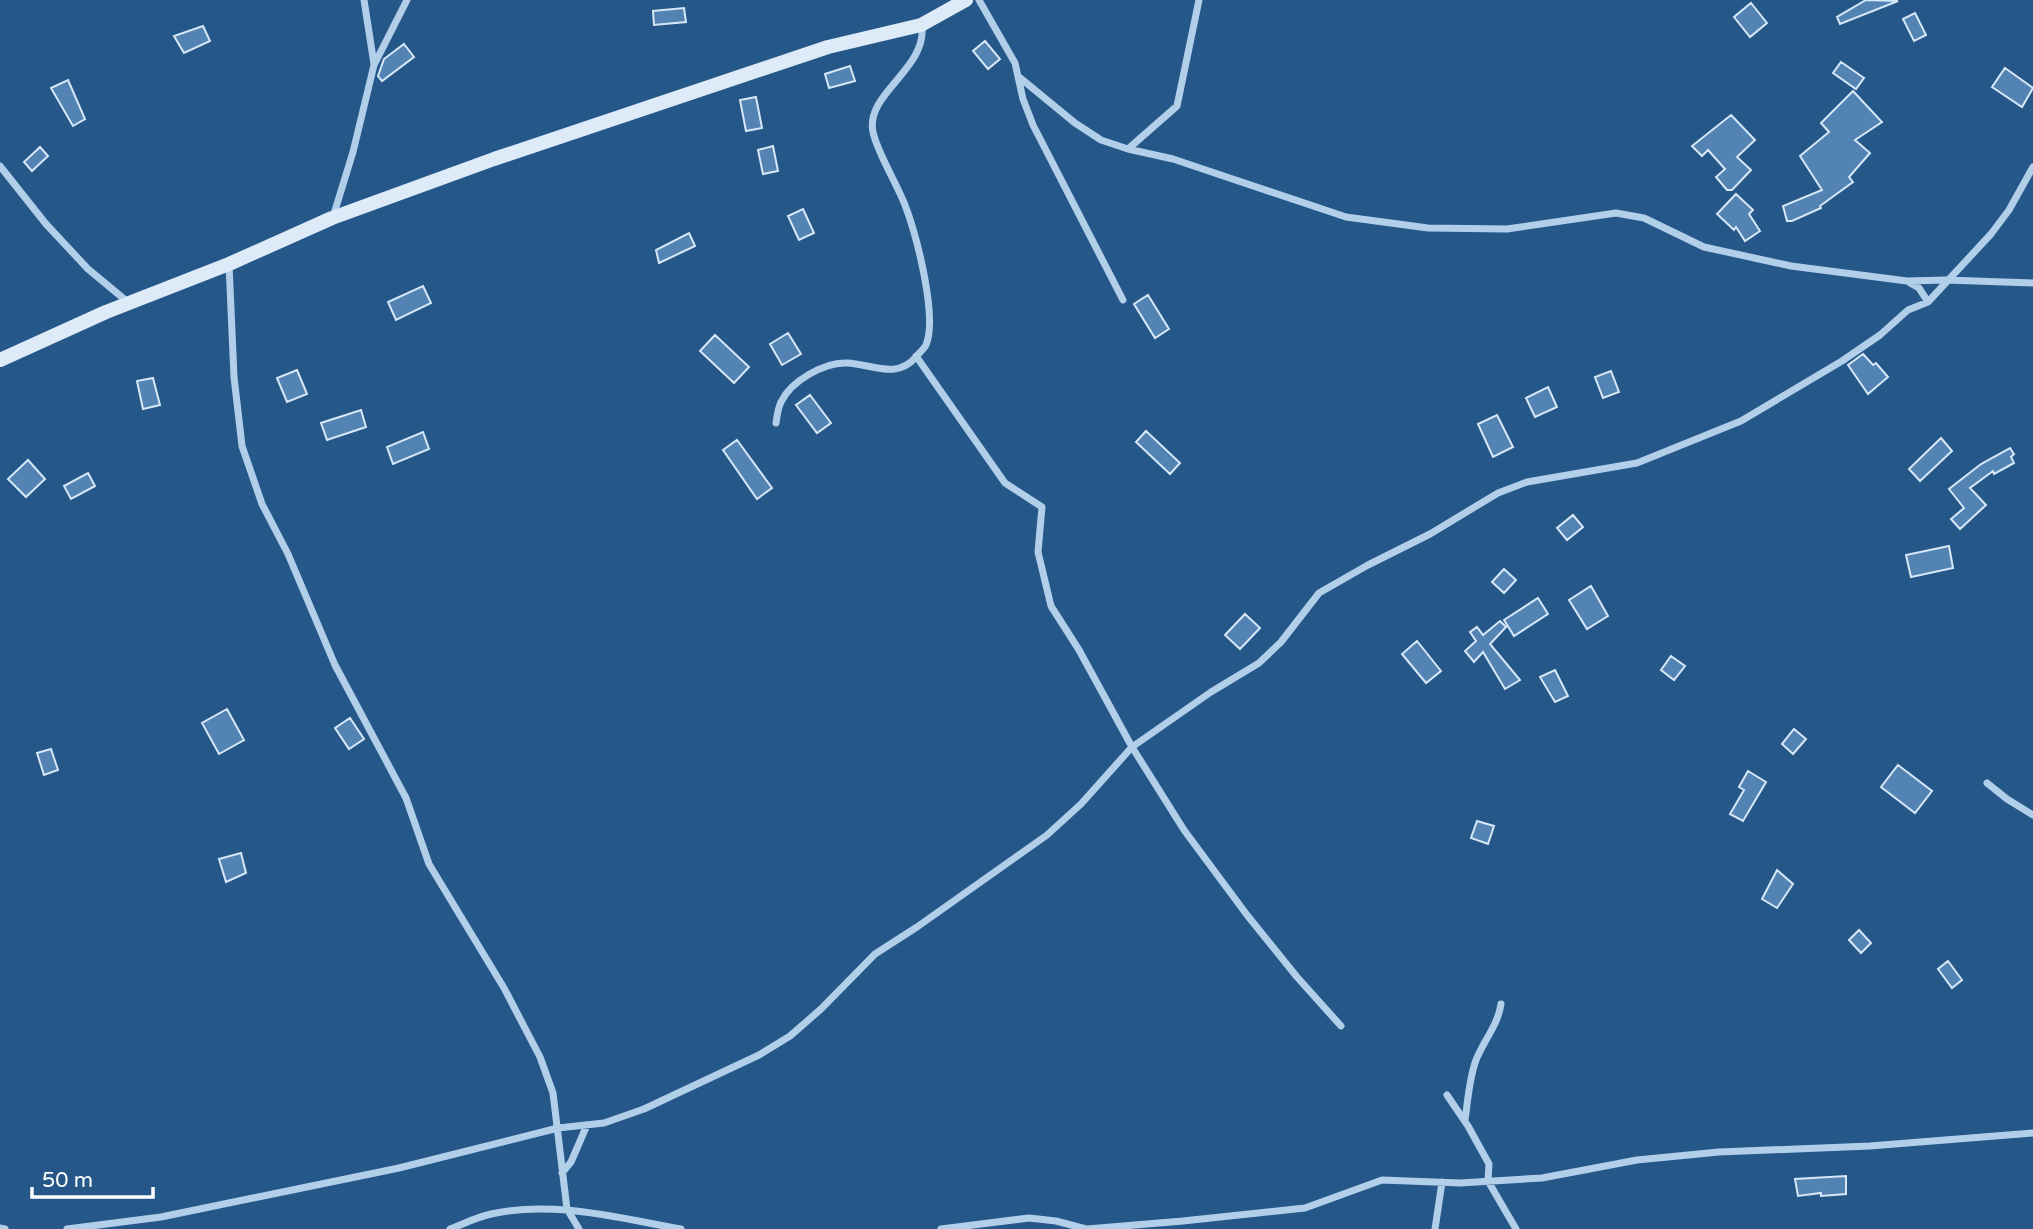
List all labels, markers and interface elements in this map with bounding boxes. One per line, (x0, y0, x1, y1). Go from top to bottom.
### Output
scale bar (32, 1156, 152, 1200)
text: 50 m (42, 1168, 93, 1193)

